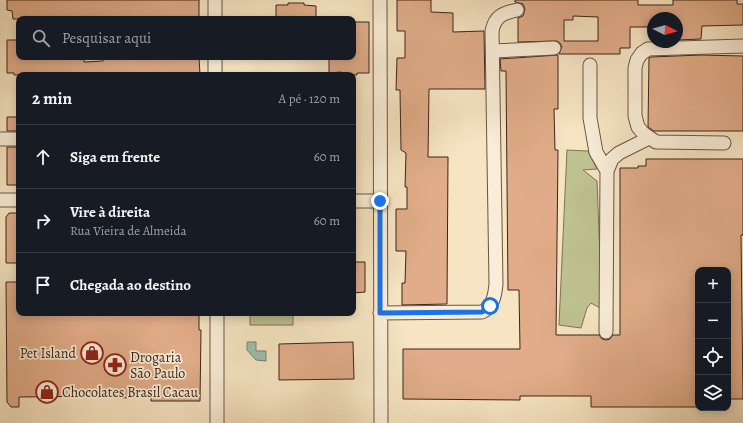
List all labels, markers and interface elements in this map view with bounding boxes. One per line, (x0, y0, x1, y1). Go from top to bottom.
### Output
north arrow (647, 12, 683, 48)
search box (16, 16, 356, 60)
icon: search (30, 27, 52, 49)
text: Pesquisar aqui (62, 28, 151, 48)
text: 2 min (32, 87, 72, 110)
text: A pé · 120 m (278, 90, 340, 107)
icon: ahead (32, 146, 54, 168)
text: Siga em frente (70, 147, 160, 167)
text: 60 m (314, 148, 340, 165)
route end (371, 192, 389, 210)
text: Vire à direita (70, 202, 150, 222)
icon: right (32, 210, 54, 232)
text: 60 m (314, 212, 340, 229)
text: Rua Vieira de Almeida (70, 222, 187, 239)
map controls (695, 267, 731, 411)
button: + (695, 267, 731, 303)
icon: arrive (32, 274, 54, 296)
text: Chegada ao destino (70, 275, 191, 295)
route start (481, 297, 499, 315)
button: − (695, 303, 731, 339)
button: locate (695, 339, 731, 375)
shop icon: Pet Island (79, 340, 105, 366)
place label: Pet Island (20, 344, 76, 363)
place label: Drogaria São Paulo (130, 348, 185, 383)
pharmacy icon: Drogaria São Paulo (102, 352, 128, 378)
button: layers (695, 375, 731, 411)
shop icon: Chocolates Brasil Cacau (34, 379, 60, 405)
place label: Chocolates Brasil Cacau (62, 383, 198, 402)

